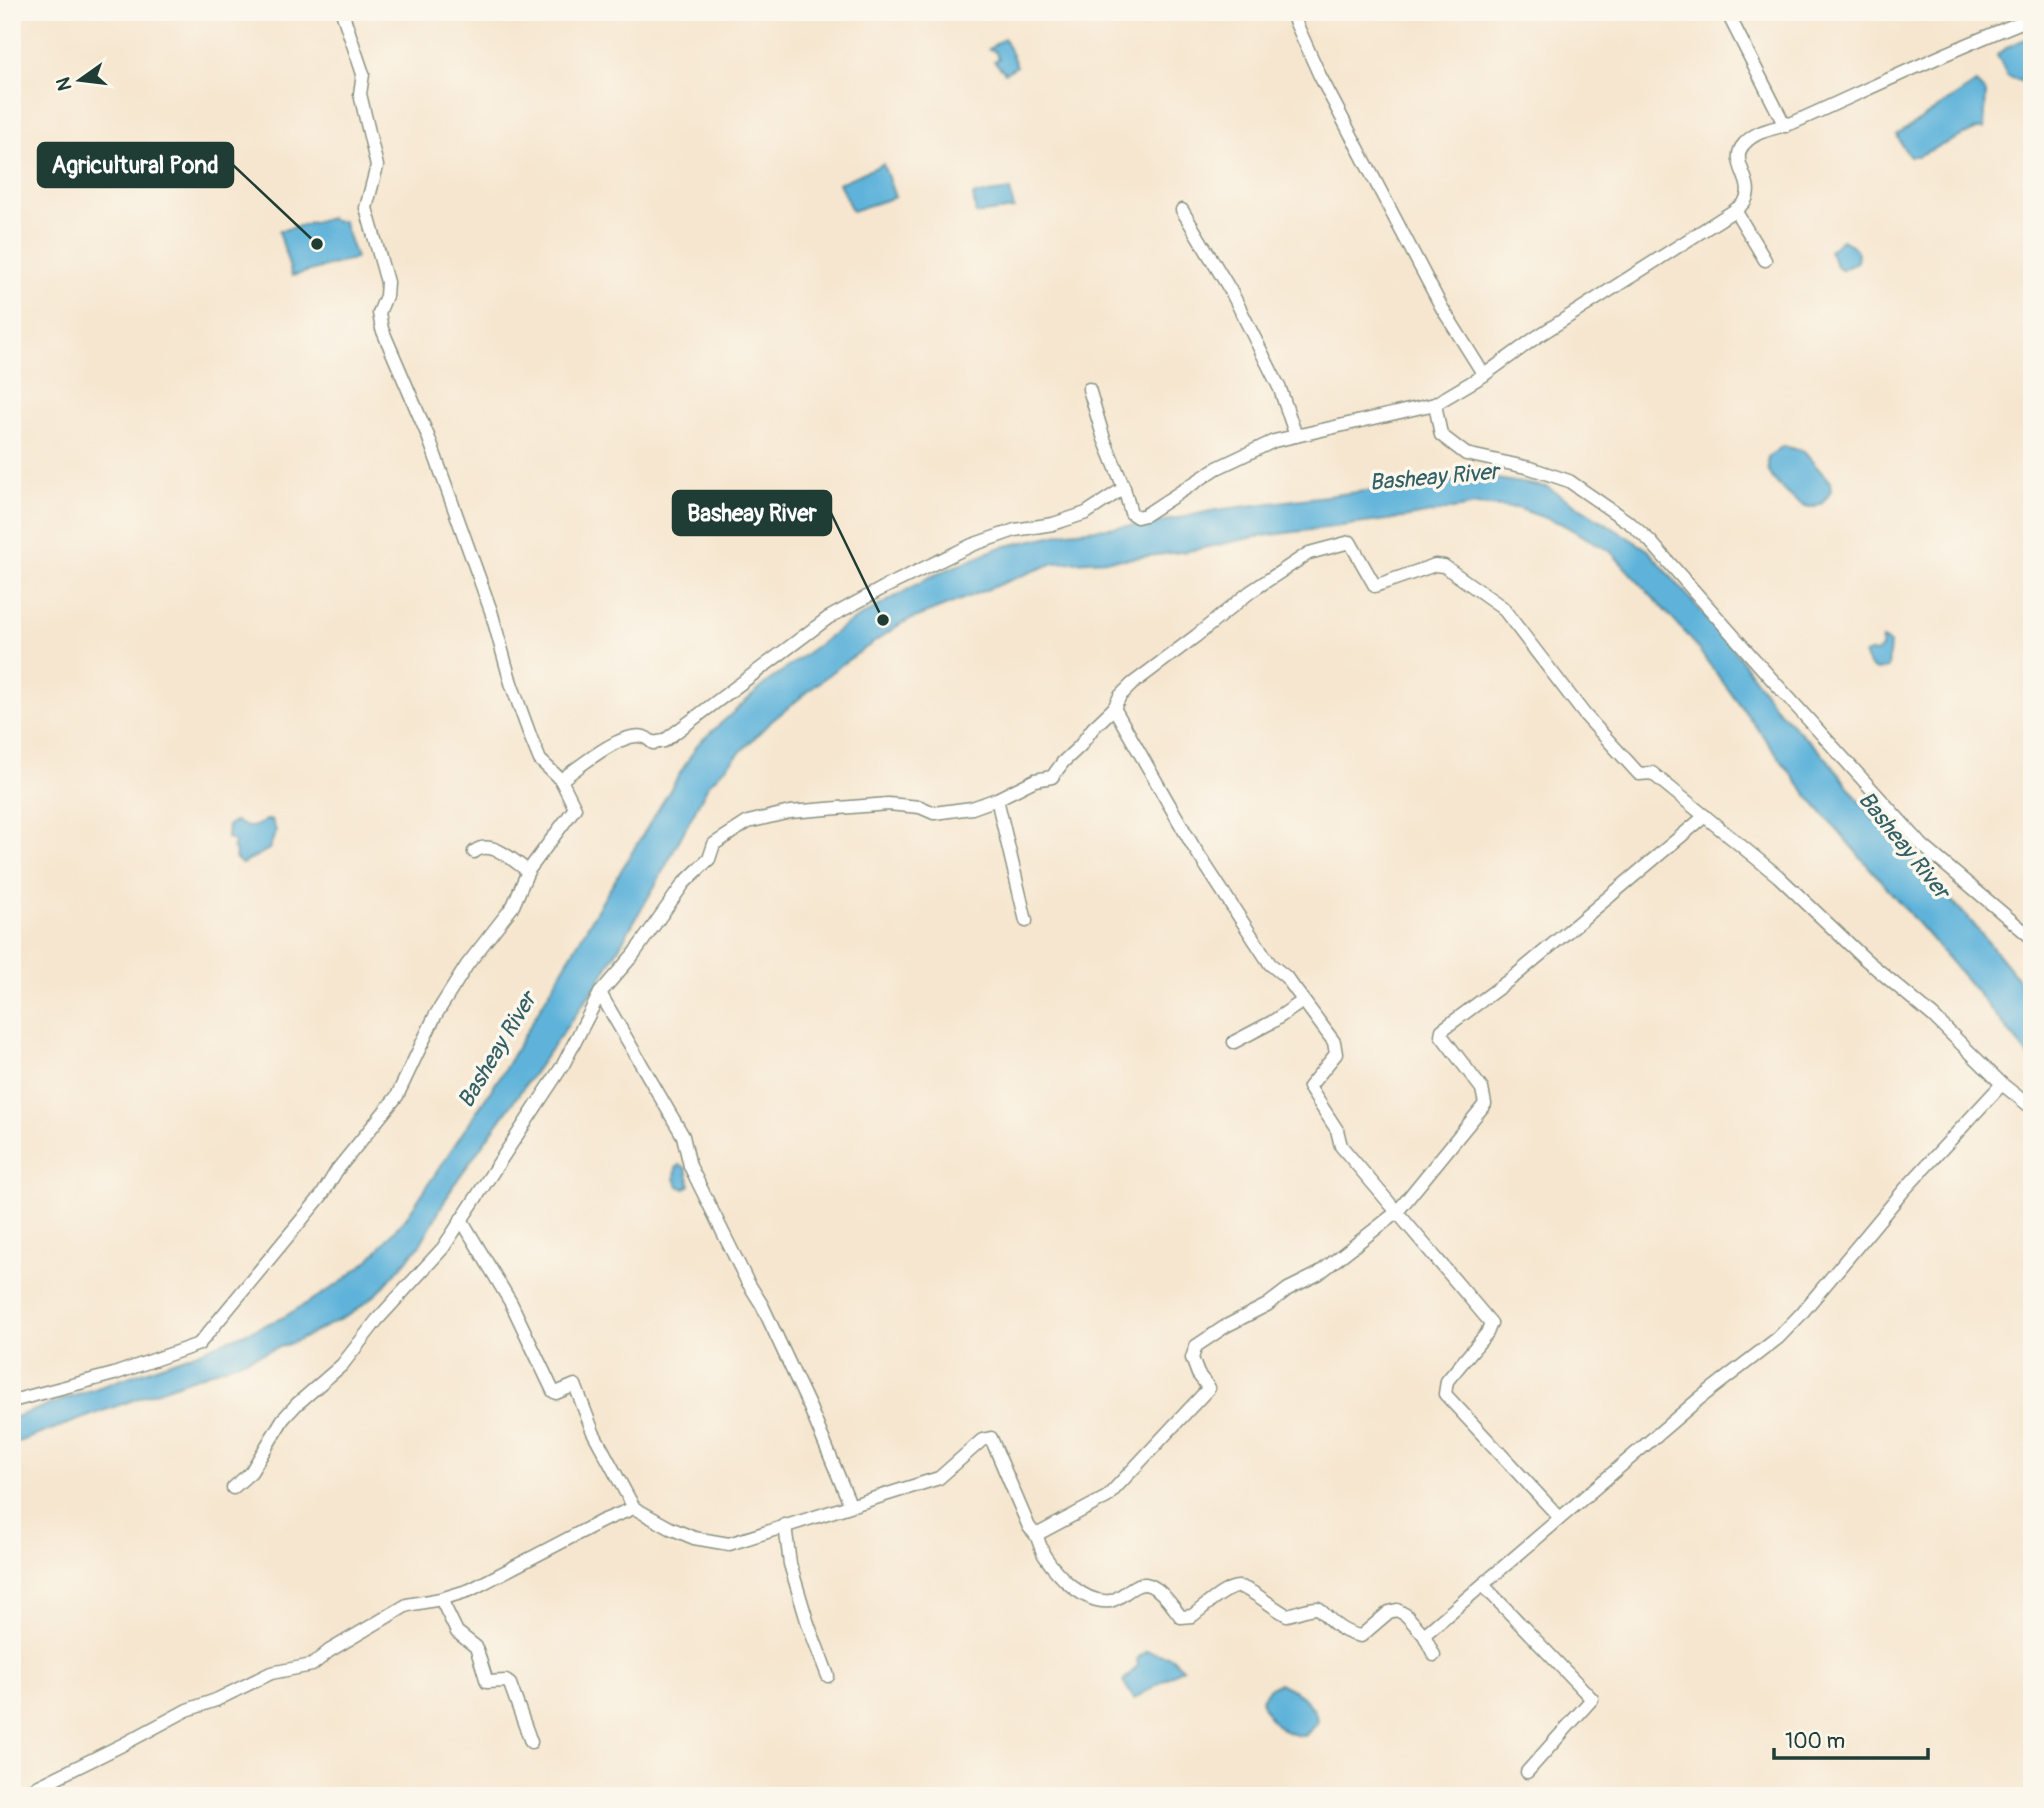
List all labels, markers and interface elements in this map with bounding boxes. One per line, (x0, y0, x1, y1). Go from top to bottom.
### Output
north arrow (46, 46, 116, 116)
text: N (51, 75, 78, 93)
callout: Agricultural Pond (38, 143, 233, 187)
text: Agricultural Pond (52, 151, 218, 180)
water label: Basheay River (1368, 457, 1503, 497)
callout: Basheay River (673, 491, 831, 535)
text: Basheay River (687, 499, 818, 528)
water label: Basheay River (1852, 786, 1958, 907)
water label: Basheay River (451, 985, 544, 1113)
scale bar (1774, 1717, 1928, 1761)
text: 100 m (1785, 1728, 1845, 1755)

